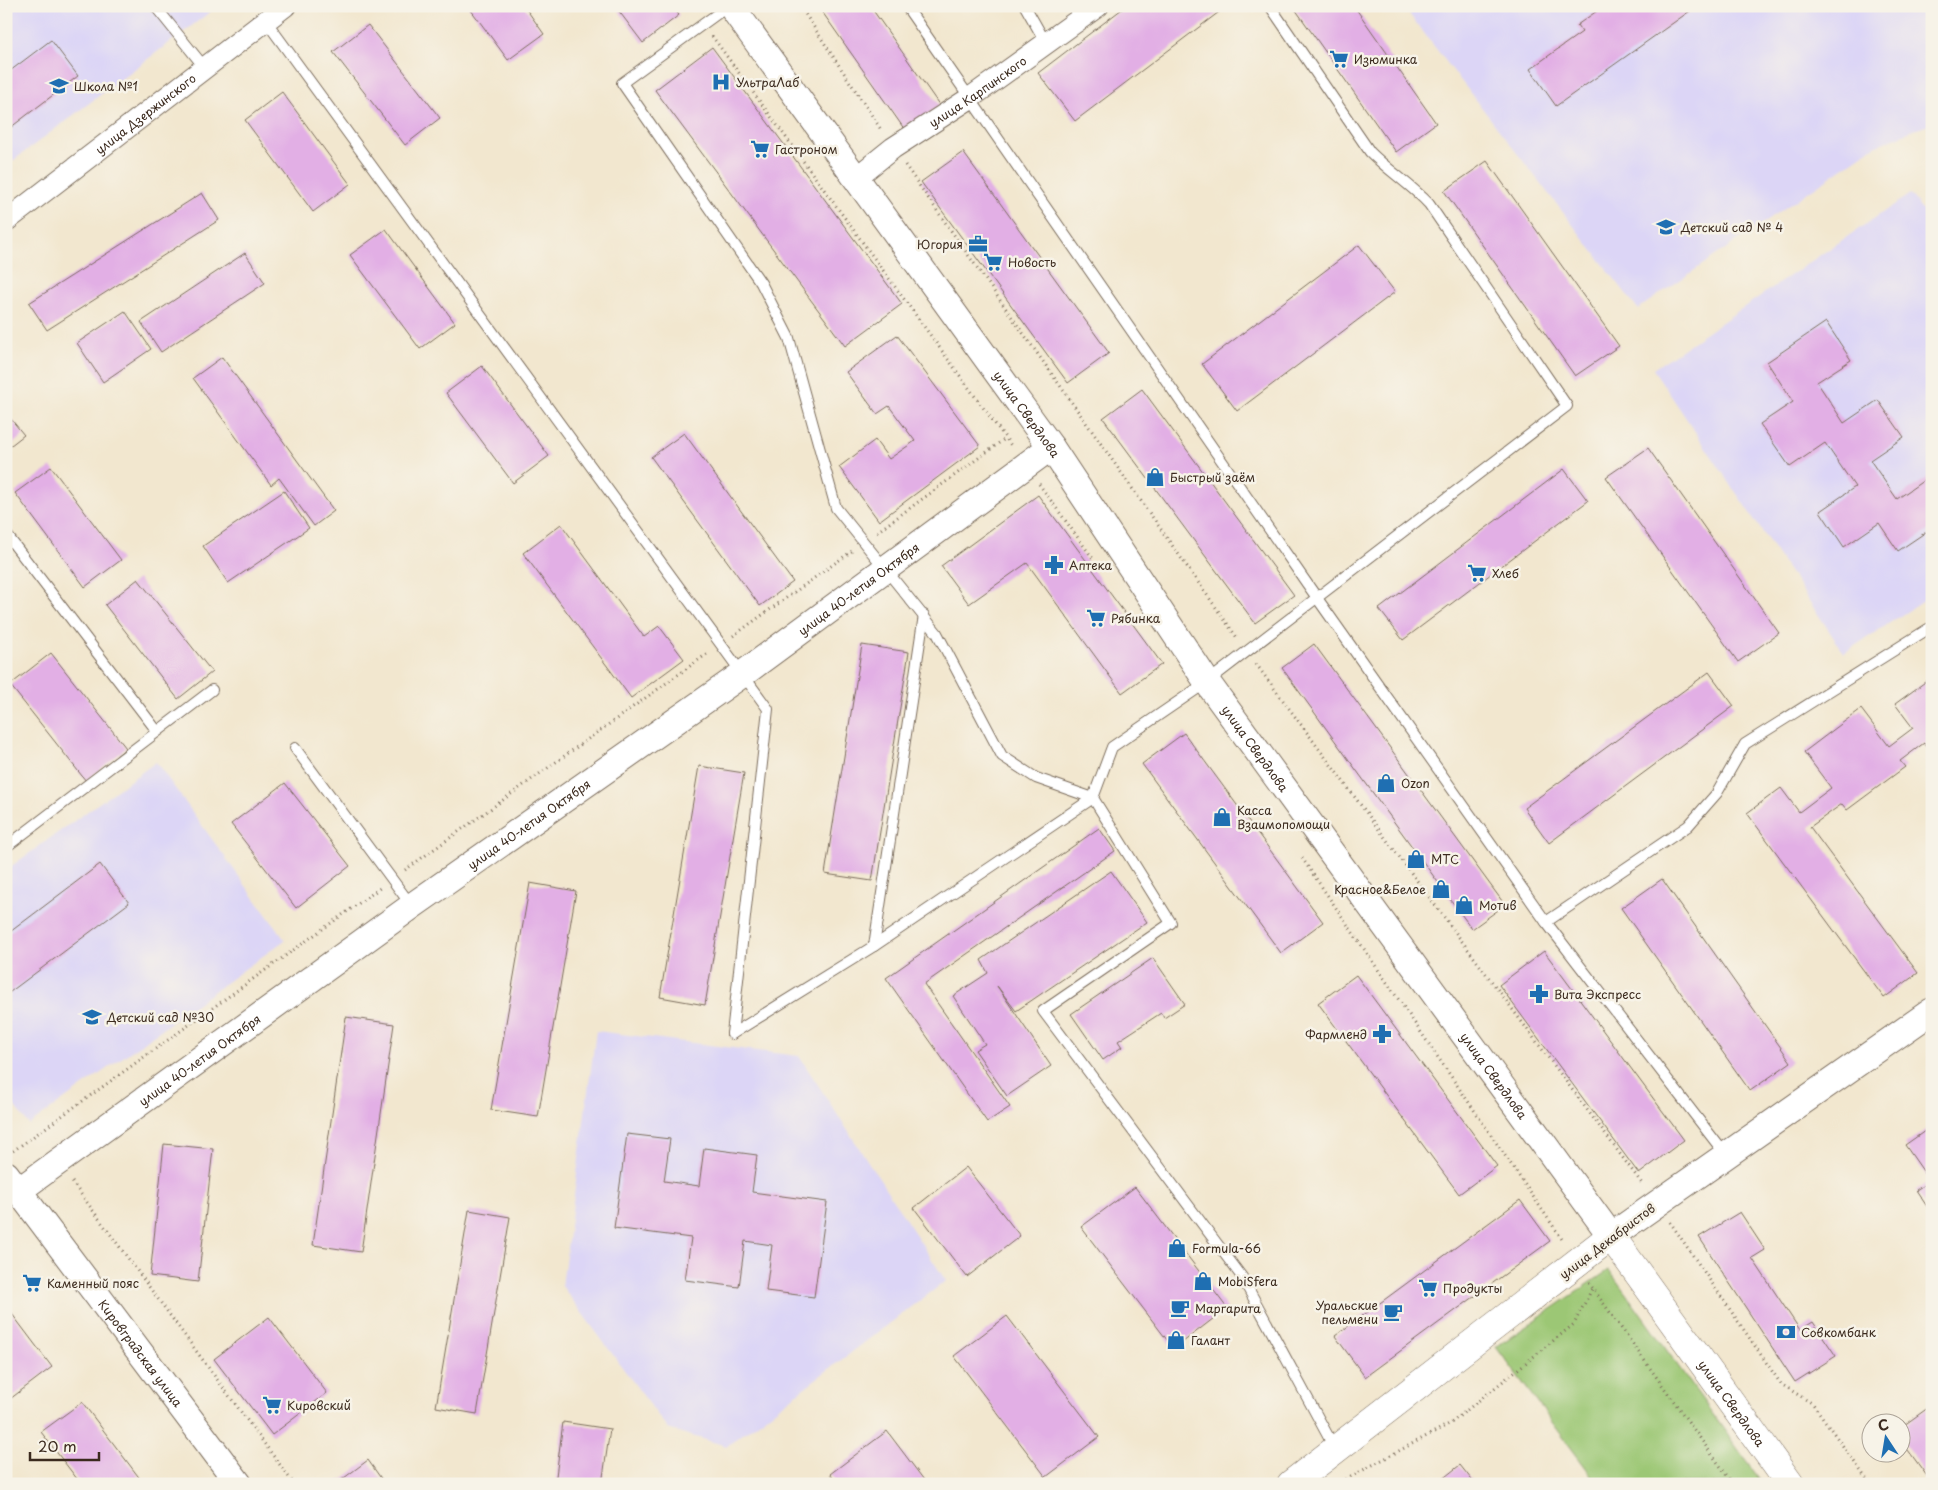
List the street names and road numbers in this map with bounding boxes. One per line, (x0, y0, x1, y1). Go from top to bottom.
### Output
street label: улица Карпинского (925, 51, 1030, 131)
street label: улица Дзержинского (91, 69, 200, 158)
street label: улица Свердлова (989, 367, 1065, 461)
street label: улица 40-летия Октября (794, 538, 923, 639)
street label: улица Свердлова (1218, 701, 1293, 796)
street label: улица 40-летия Октября (464, 775, 594, 873)
street label: улица 40-летия Октября (135, 1009, 264, 1110)
street label: улица Свердлова (1456, 1029, 1532, 1123)
street label: улица Декабристов (1555, 1199, 1659, 1283)
street label: Кировградская улица (94, 1296, 187, 1411)
street label: улица Свердлова (1694, 1356, 1769, 1451)

